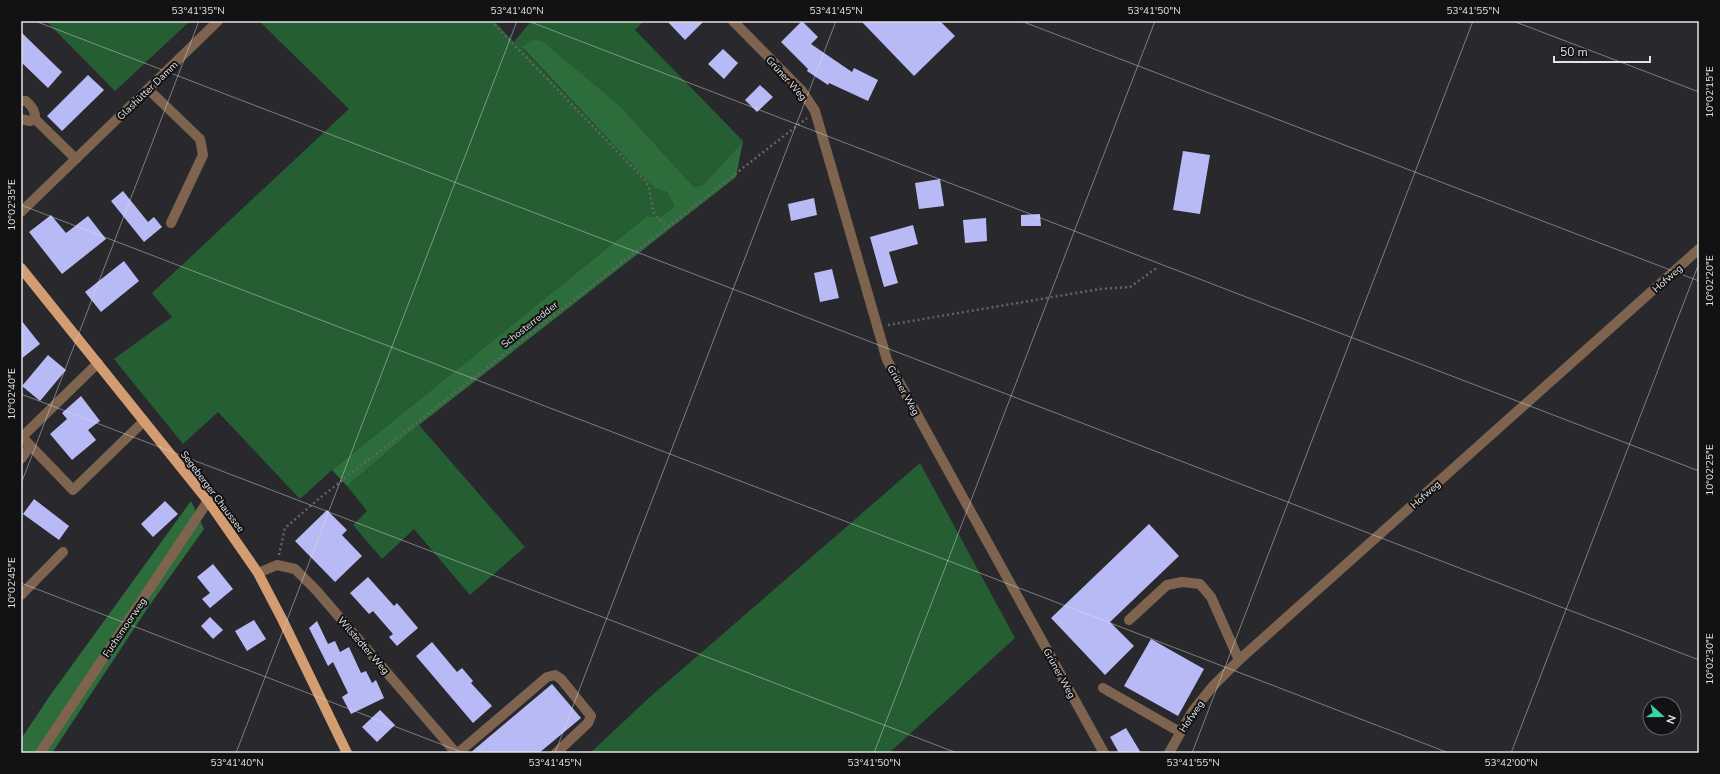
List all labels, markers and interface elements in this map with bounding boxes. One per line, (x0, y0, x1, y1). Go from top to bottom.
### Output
text: 53°41'35"N (171, 4, 225, 18)
text: 53°41'40"N (490, 4, 544, 18)
text: 53°41'45"N (809, 4, 863, 18)
text: 53°41'50"N (1127, 4, 1181, 18)
text: 53°41'55"N (1446, 4, 1500, 18)
scale bar (1554, 38, 1650, 64)
text: 50 m (1560, 44, 1588, 60)
street label: Grüner Weg (763, 53, 810, 104)
street label: Glashütter Damm (114, 58, 181, 123)
text: 10°02'15"E (1703, 66, 1717, 118)
text: 10°02'35"E (5, 179, 19, 231)
text: 10°02'20"E (1703, 255, 1717, 307)
street label: Hofweg (1650, 261, 1686, 296)
street label: Schosterredder (498, 298, 561, 351)
street label: Grüner Weg (884, 363, 923, 418)
text: 10°02'40"E (5, 368, 19, 420)
text: 10°02'25"E (1703, 444, 1717, 496)
street label: Segeberger Chaussee (177, 448, 247, 535)
street label: Hofweg (1408, 477, 1444, 512)
text: 10°02'45"E (5, 557, 19, 609)
street label: Fuchsmoorweg (100, 595, 150, 660)
street label: Wilstedter Weg (334, 614, 392, 678)
text: 10°02'30"E (1703, 633, 1717, 685)
street label: Grüner Weg (1040, 646, 1079, 701)
north arrow (1642, 696, 1682, 736)
street label: Hofweg (1176, 698, 1208, 735)
text: N (1662, 713, 1679, 726)
text: 53°41'40"N (210, 756, 264, 770)
text: 53°41'45"N (528, 756, 582, 770)
text: 53°41'50"N (847, 756, 901, 770)
text: 53°41'55"N (1166, 756, 1220, 770)
text: 53°42'00"N (1484, 756, 1538, 770)

